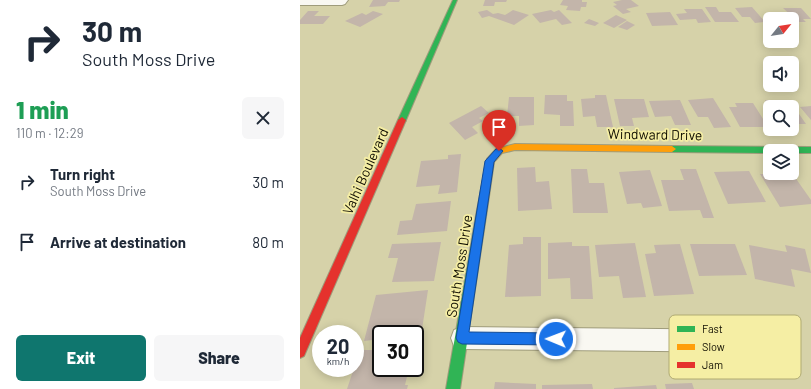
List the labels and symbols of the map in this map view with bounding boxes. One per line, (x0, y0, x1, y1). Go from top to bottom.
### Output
north arrow (763, 12, 799, 48)
pin (482, 110, 516, 151)
street label: Valhi Boulevard (338, 125, 392, 217)
street label: Windward Drive (607, 125, 703, 143)
street label: South Moss Drive (442, 213, 476, 319)
legend (669, 315, 801, 379)
position arrow (535, 318, 577, 360)
text: Fast (702, 322, 723, 335)
speed limit sign: 30 (372, 325, 424, 377)
text: Slow (702, 340, 725, 353)
text: Jam (702, 358, 723, 371)

